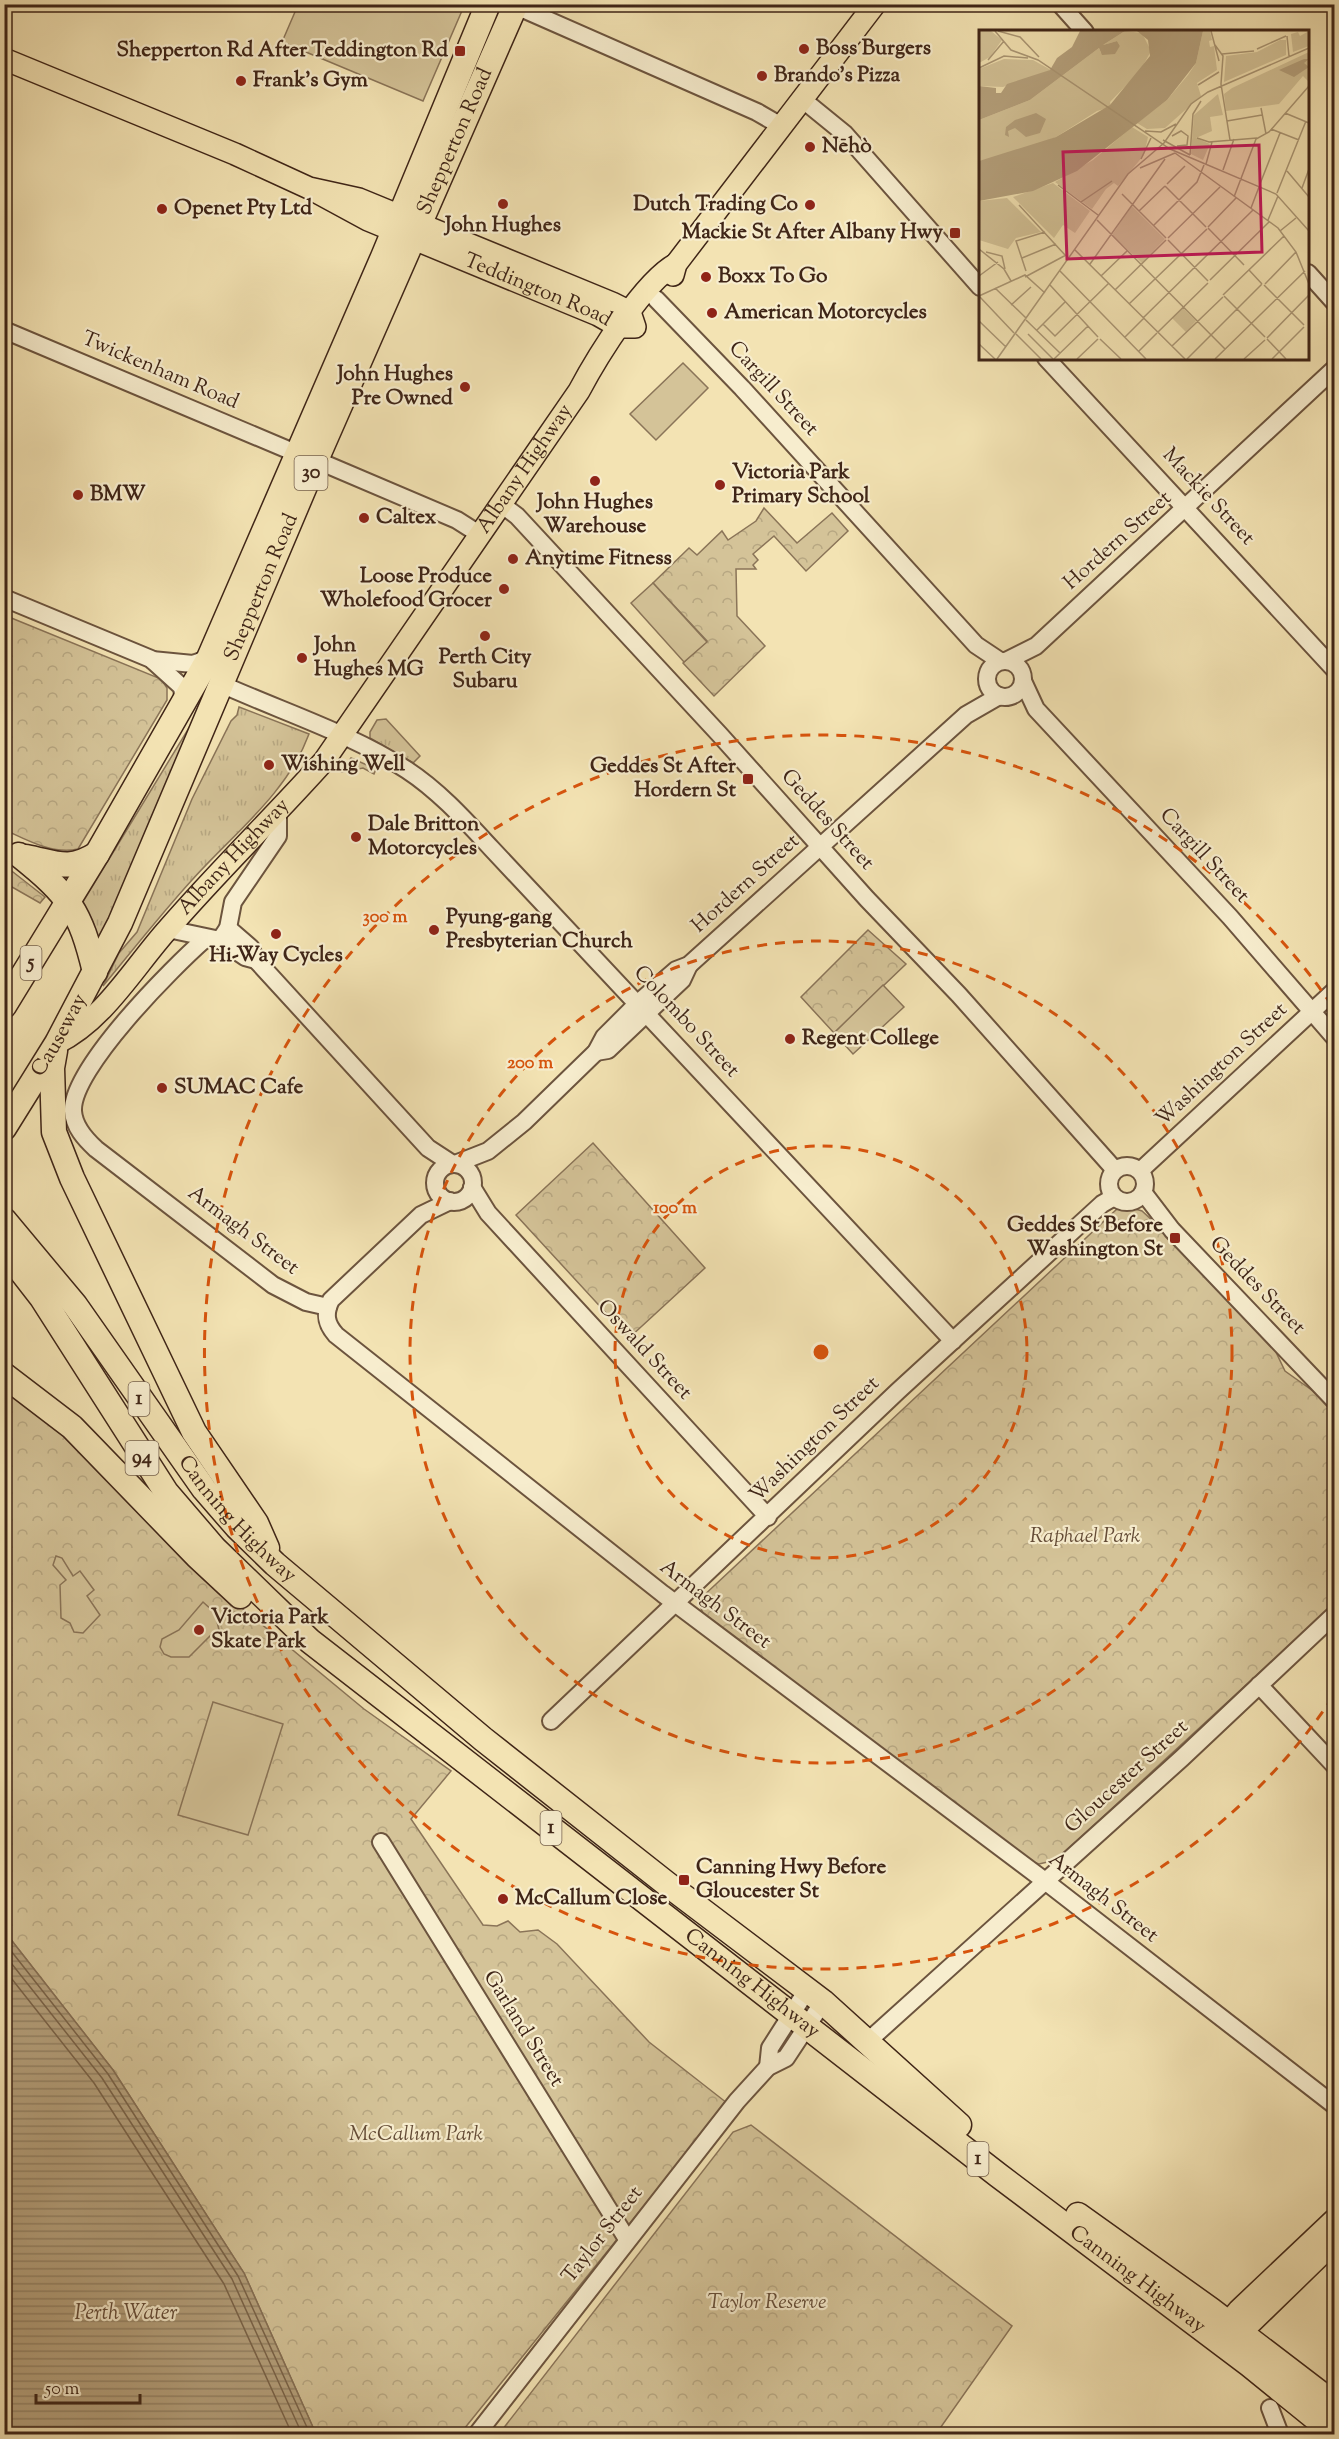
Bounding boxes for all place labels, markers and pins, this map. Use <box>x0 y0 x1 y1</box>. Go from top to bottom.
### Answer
place label: Boss Burgers <box>816 34 931 64</box>
place label: Shepperton Rd After Teddington Rd <box>117 36 448 66</box>
marker: Boss Burgers <box>797 42 811 56</box>
marker: Shepperton Rd After Teddington Rd <box>453 44 467 58</box>
place label: Brando's Pizza <box>774 61 901 91</box>
place label: Frank's Gym <box>253 66 369 96</box>
marker: Brando's Pizza <box>755 69 769 83</box>
marker: Frank's Gym <box>234 74 248 88</box>
place label: Nēhò <box>822 132 872 162</box>
marker: Nēhò <box>803 140 817 154</box>
place label: Dutch Trading Co <box>633 190 799 220</box>
place label: Openet Pty Ltd <box>174 194 312 224</box>
marker: John Hughes <box>496 197 510 211</box>
marker: Dutch Trading Co <box>803 198 817 212</box>
marker: Openet Pty Ltd <box>155 202 169 216</box>
place label: John Hughes <box>443 211 561 241</box>
place label: Mackie St After Albany Hwy <box>682 218 944 248</box>
marker: Mackie St After Albany Hwy <box>948 226 962 240</box>
place label: Boxx To Go <box>718 262 828 292</box>
marker: Boxx To Go <box>699 270 713 284</box>
place label: American Motorcycles <box>724 298 927 328</box>
marker: American Motorcycles <box>705 306 719 320</box>
place label: John Hughes Pre Owned <box>335 360 453 414</box>
marker: John Hughes Pre Owned <box>458 380 472 394</box>
place label: Victoria Park Primary School <box>732 458 870 512</box>
marker: John Hughes Warehouse <box>588 474 602 488</box>
marker: Victoria Park Primary School <box>713 478 727 492</box>
place label: BMW <box>90 480 146 510</box>
marker: BMW <box>71 488 85 502</box>
place label: John Hughes Warehouse <box>535 488 653 542</box>
place label: Caltex <box>376 503 437 533</box>
marker: Caltex <box>357 511 371 525</box>
place label: Anytime Fitness <box>525 544 672 574</box>
marker: Anytime Fitness <box>506 552 520 566</box>
place label: Loose Produce Wholefood Grocer <box>320 562 492 616</box>
marker: Loose Produce Wholefood Grocer <box>497 582 511 596</box>
marker: Perth City Subaru <box>478 629 492 643</box>
place label: John Hughes MG <box>312 631 424 685</box>
place label: Perth City Subaru <box>439 643 532 697</box>
marker: John Hughes MG <box>295 651 309 665</box>
place label: Wishing Well <box>281 750 405 780</box>
place label: Geddes St After Hordern St <box>590 752 737 806</box>
marker: Wishing Well <box>262 758 276 772</box>
marker: Geddes St After Hordern St <box>741 772 755 786</box>
place label: Dale Britton Motorcycles <box>368 810 480 864</box>
marker: Dale Britton Motorcycles <box>349 830 363 844</box>
place label: Pyung-gang Presbyterian Church <box>446 903 633 957</box>
marker: Pyung-gang Presbyterian Church <box>427 923 441 937</box>
marker: Hi-Way Cycles <box>269 927 283 941</box>
place label: Hi-Way Cycles <box>209 941 343 971</box>
place label: Regent College <box>802 1024 939 1054</box>
marker: Regent College <box>783 1032 797 1046</box>
place label: SUMAC Cafe <box>174 1073 304 1103</box>
marker: SUMAC Cafe <box>155 1081 169 1095</box>
place label: Geddes St Before Washington St <box>1007 1211 1164 1265</box>
marker: Geddes St Before Washington St <box>1168 1231 1182 1245</box>
centre of rings <box>811 1342 831 1362</box>
place label: Victoria Park Skate Park <box>211 1603 329 1657</box>
marker: Victoria Park Skate Park <box>192 1623 206 1637</box>
place label: Canning Hwy Before Gloucester St <box>696 1853 886 1907</box>
marker: Canning Hwy Before Gloucester St <box>677 1873 691 1887</box>
place label: McCallum Close <box>515 1884 668 1914</box>
marker: McCallum Close <box>496 1892 510 1906</box>

